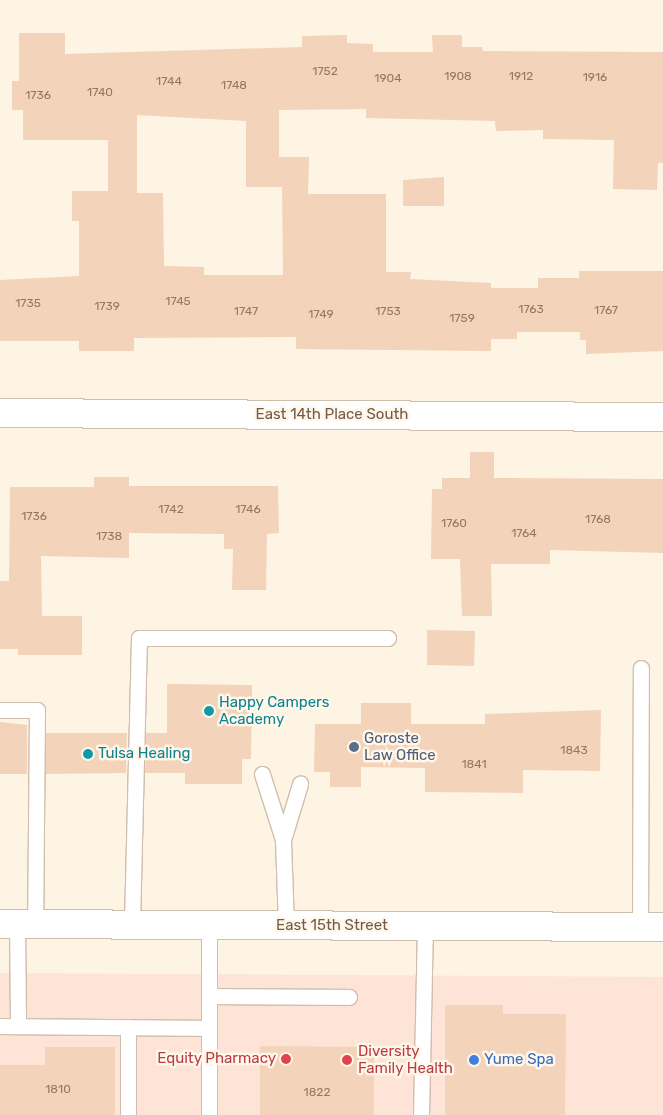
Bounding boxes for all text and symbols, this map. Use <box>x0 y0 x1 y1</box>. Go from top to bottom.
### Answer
house number: 1752 <box>312 65 338 79</box>
house number: 1908 <box>444 70 472 84</box>
house number: 1912 <box>509 70 533 84</box>
house number: 1916 <box>583 71 607 85</box>
house number: 1904 <box>374 72 402 86</box>
house number: 1744 <box>156 75 182 89</box>
house number: 1748 <box>221 79 247 93</box>
house number: 1740 <box>87 86 113 100</box>
house number: 1736 <box>25 89 51 103</box>
house number: 1745 <box>165 295 191 309</box>
house number: 1735 <box>15 297 41 311</box>
house number: 1739 <box>94 300 120 314</box>
house number: 1763 <box>518 303 544 317</box>
house number: 1767 <box>594 304 618 318</box>
house number: 1747 <box>234 305 258 319</box>
house number: 1753 <box>375 305 401 319</box>
house number: 1749 <box>308 308 334 322</box>
house number: 1759 <box>449 312 475 326</box>
street label: East 14th Place South <box>256 406 408 424</box>
house number: 1742 <box>158 503 184 517</box>
house number: 1746 <box>235 503 261 517</box>
house number: 1736 <box>21 510 47 524</box>
house number: 1768 <box>585 513 611 527</box>
house number: 1760 <box>441 517 467 531</box>
house number: 1764 <box>511 527 537 541</box>
house number: 1738 <box>96 530 122 544</box>
place label: Happy Campers Academy <box>219 693 330 728</box>
marker: Happy Campers Academy <box>203 705 215 717</box>
place label: Goroste Law Office <box>364 729 436 764</box>
marker: Goroste Law Office <box>348 741 360 753</box>
house number: 1843 <box>560 744 588 758</box>
place label: Tulsa Healing <box>98 745 190 763</box>
marker: Tulsa Healing <box>82 748 94 760</box>
house number: 1841 <box>461 758 487 772</box>
street label: East 15th Street <box>276 917 388 935</box>
place label: Diversity Family Health <box>358 1042 453 1077</box>
place label: Equity Pharmacy <box>157 1050 276 1068</box>
place label: Yume Spa <box>484 1051 554 1069</box>
marker: Equity Pharmacy <box>280 1053 292 1065</box>
marker: Diversity Family Health <box>340 1053 354 1067</box>
marker: Yume Spa <box>468 1054 480 1066</box>
house number: 1810 <box>45 1083 71 1097</box>
house number: 1822 <box>304 1086 330 1100</box>

